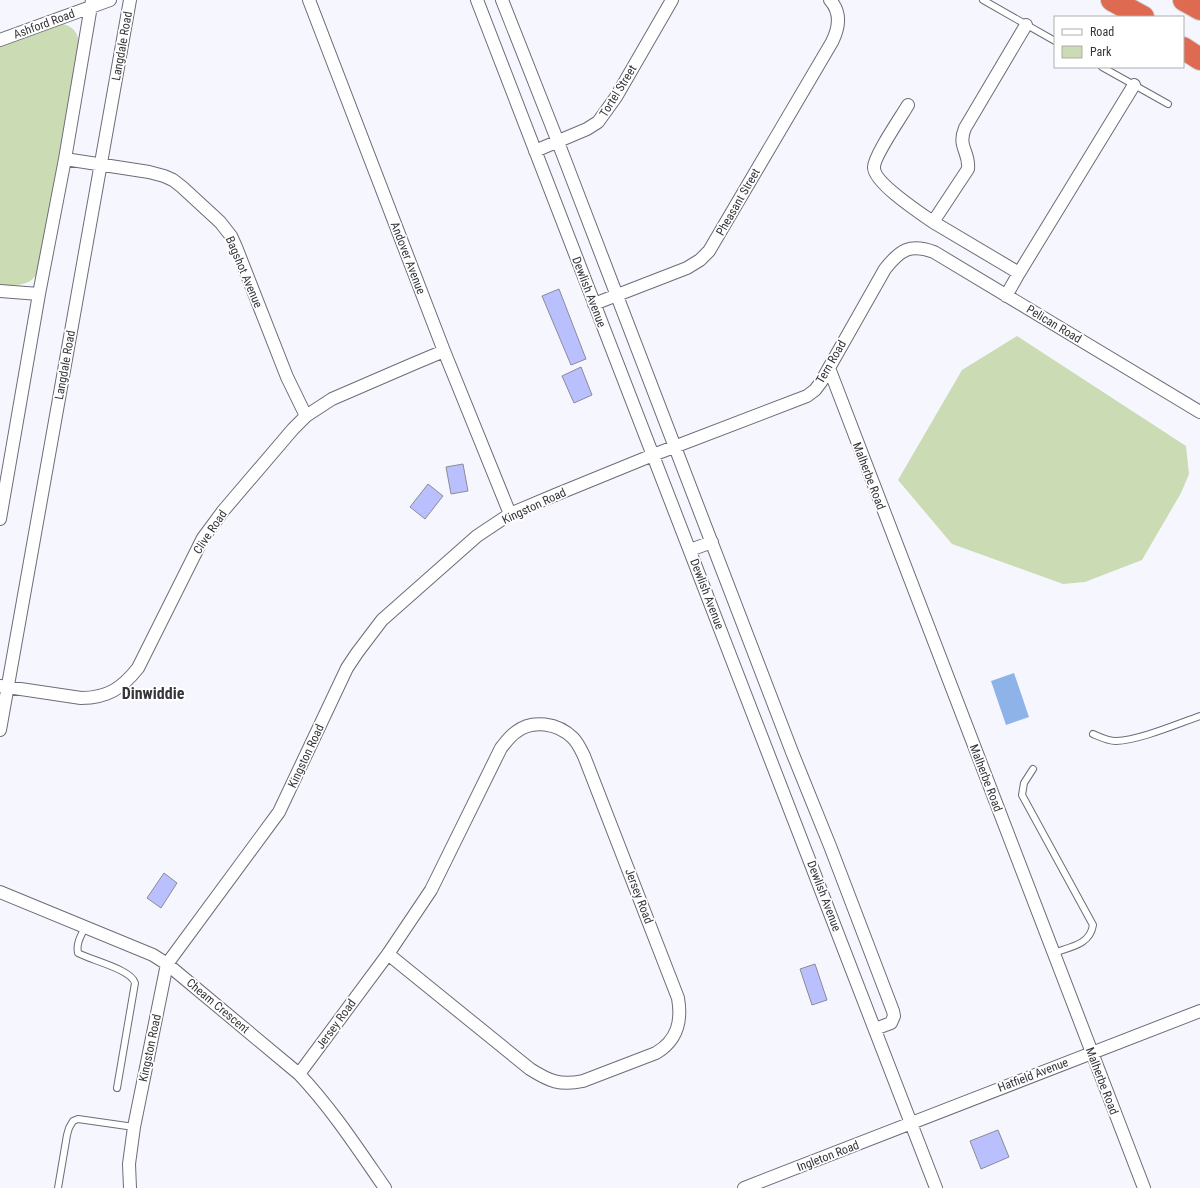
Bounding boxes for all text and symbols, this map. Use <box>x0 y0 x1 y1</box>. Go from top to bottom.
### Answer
street label: Ashford Road <box>11 6 77 42</box>
street label: Langdale Road <box>109 10 135 82</box>
legend <box>1054 16 1184 68</box>
text: Road <box>1090 25 1114 39</box>
text: Park <box>1090 45 1112 59</box>
street label: Tortel Street <box>597 62 640 119</box>
street label: Pheasant Street <box>713 166 763 238</box>
street label: Andover Avenue <box>388 220 428 296</box>
street label: Bagshot Avenue <box>223 234 266 310</box>
street label: Dewlish Avenue <box>569 255 609 330</box>
street label: Pelican Road <box>1024 302 1084 346</box>
street label: Langdale Road <box>52 329 78 401</box>
street label: Tern Road <box>813 338 849 386</box>
street label: Malherbe Road <box>850 440 888 512</box>
street label: Kingston Road <box>500 485 568 527</box>
street label: Clive Road <box>190 507 230 557</box>
street label: Dewlish Avenue <box>687 557 727 632</box>
district label: Dinwiddie <box>122 684 185 703</box>
street label: Kingston Road <box>285 722 327 790</box>
street label: Malherbe Road <box>967 742 1005 814</box>
street label: Dewlish Avenue <box>804 859 844 934</box>
street label: Jersey Road <box>622 866 656 926</box>
street label: Cheam Crescent <box>184 976 253 1037</box>
street label: Jersey Road <box>313 996 359 1052</box>
street label: Kingston Road <box>136 1013 164 1083</box>
street label: Malherbe Road <box>1083 1045 1121 1117</box>
street label: Hatfield Avenue <box>996 1055 1071 1095</box>
street label: Ingleton Road <box>795 1138 861 1174</box>

